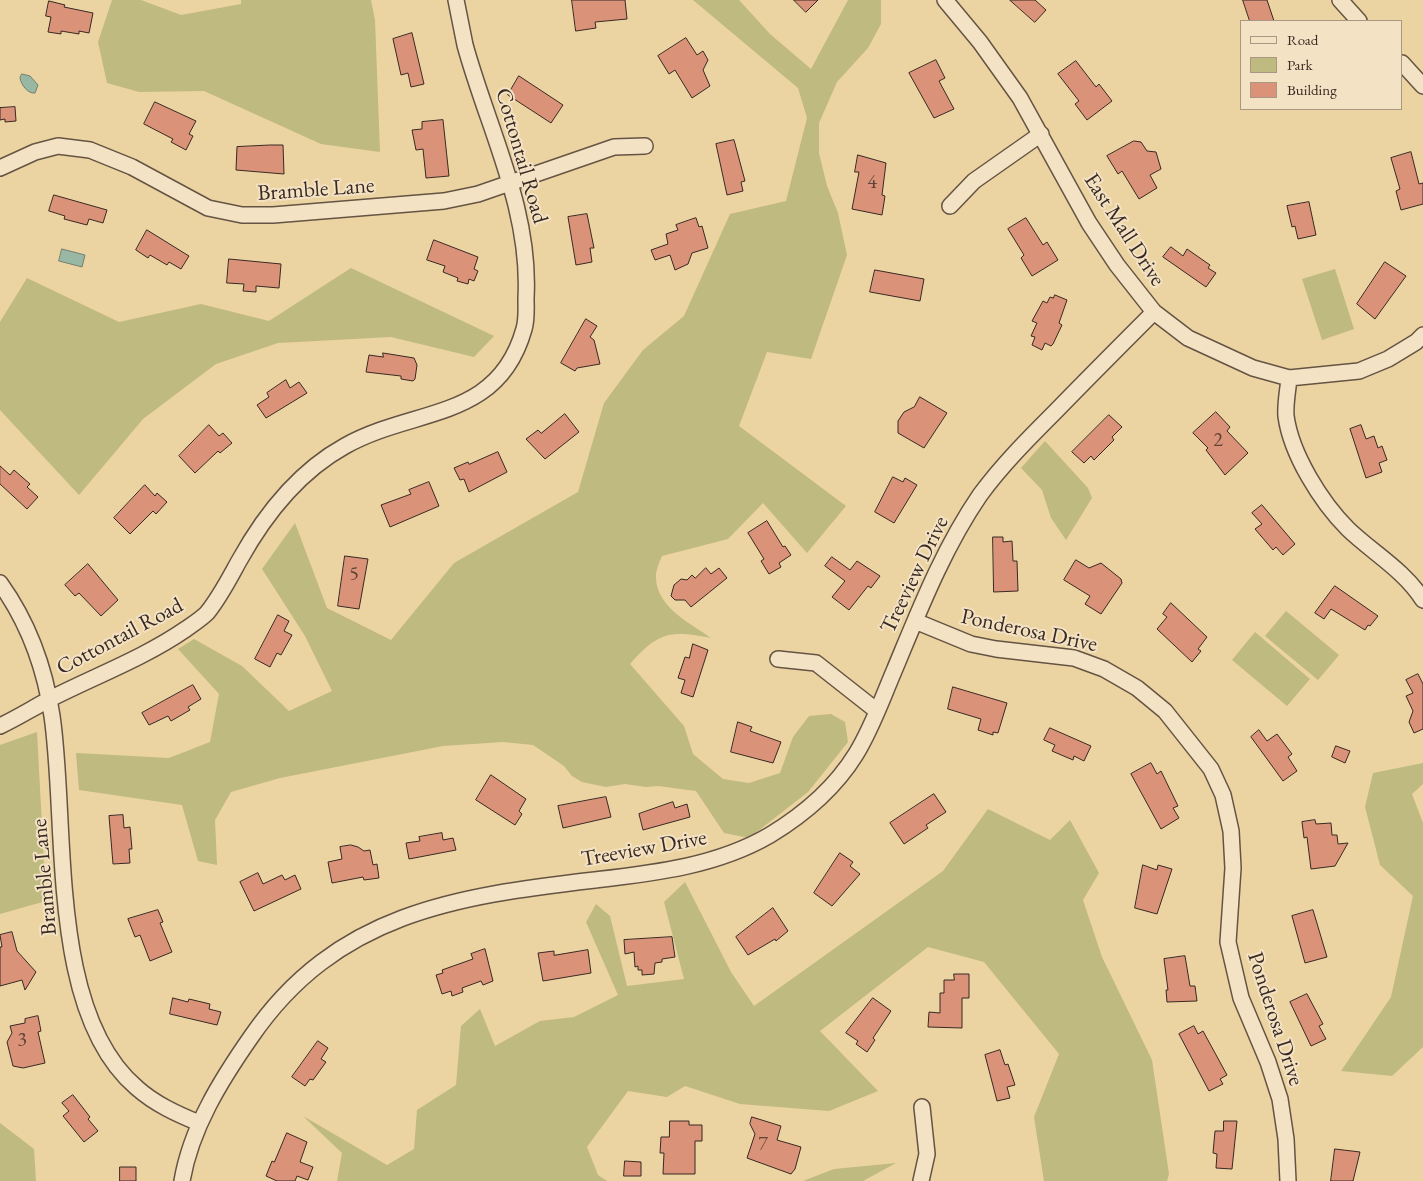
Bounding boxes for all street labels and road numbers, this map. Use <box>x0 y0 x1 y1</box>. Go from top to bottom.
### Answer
street label: Cottontail Road <box>489 85 553 227</box>
street label: East Mall Drive <box>1078 169 1170 291</box>
street label: Bramble Lane <box>257 173 375 207</box>
street label: Treeview Drive <box>875 512 955 638</box>
street label: Cottontail Road <box>52 593 188 681</box>
street label: Ponderosa Drive <box>958 604 1100 658</box>
street label: Bramble Lane <box>27 817 63 937</box>
street label: Treeview Drive <box>579 825 709 873</box>
street label: Ponderosa Drive <box>1241 949 1309 1089</box>

